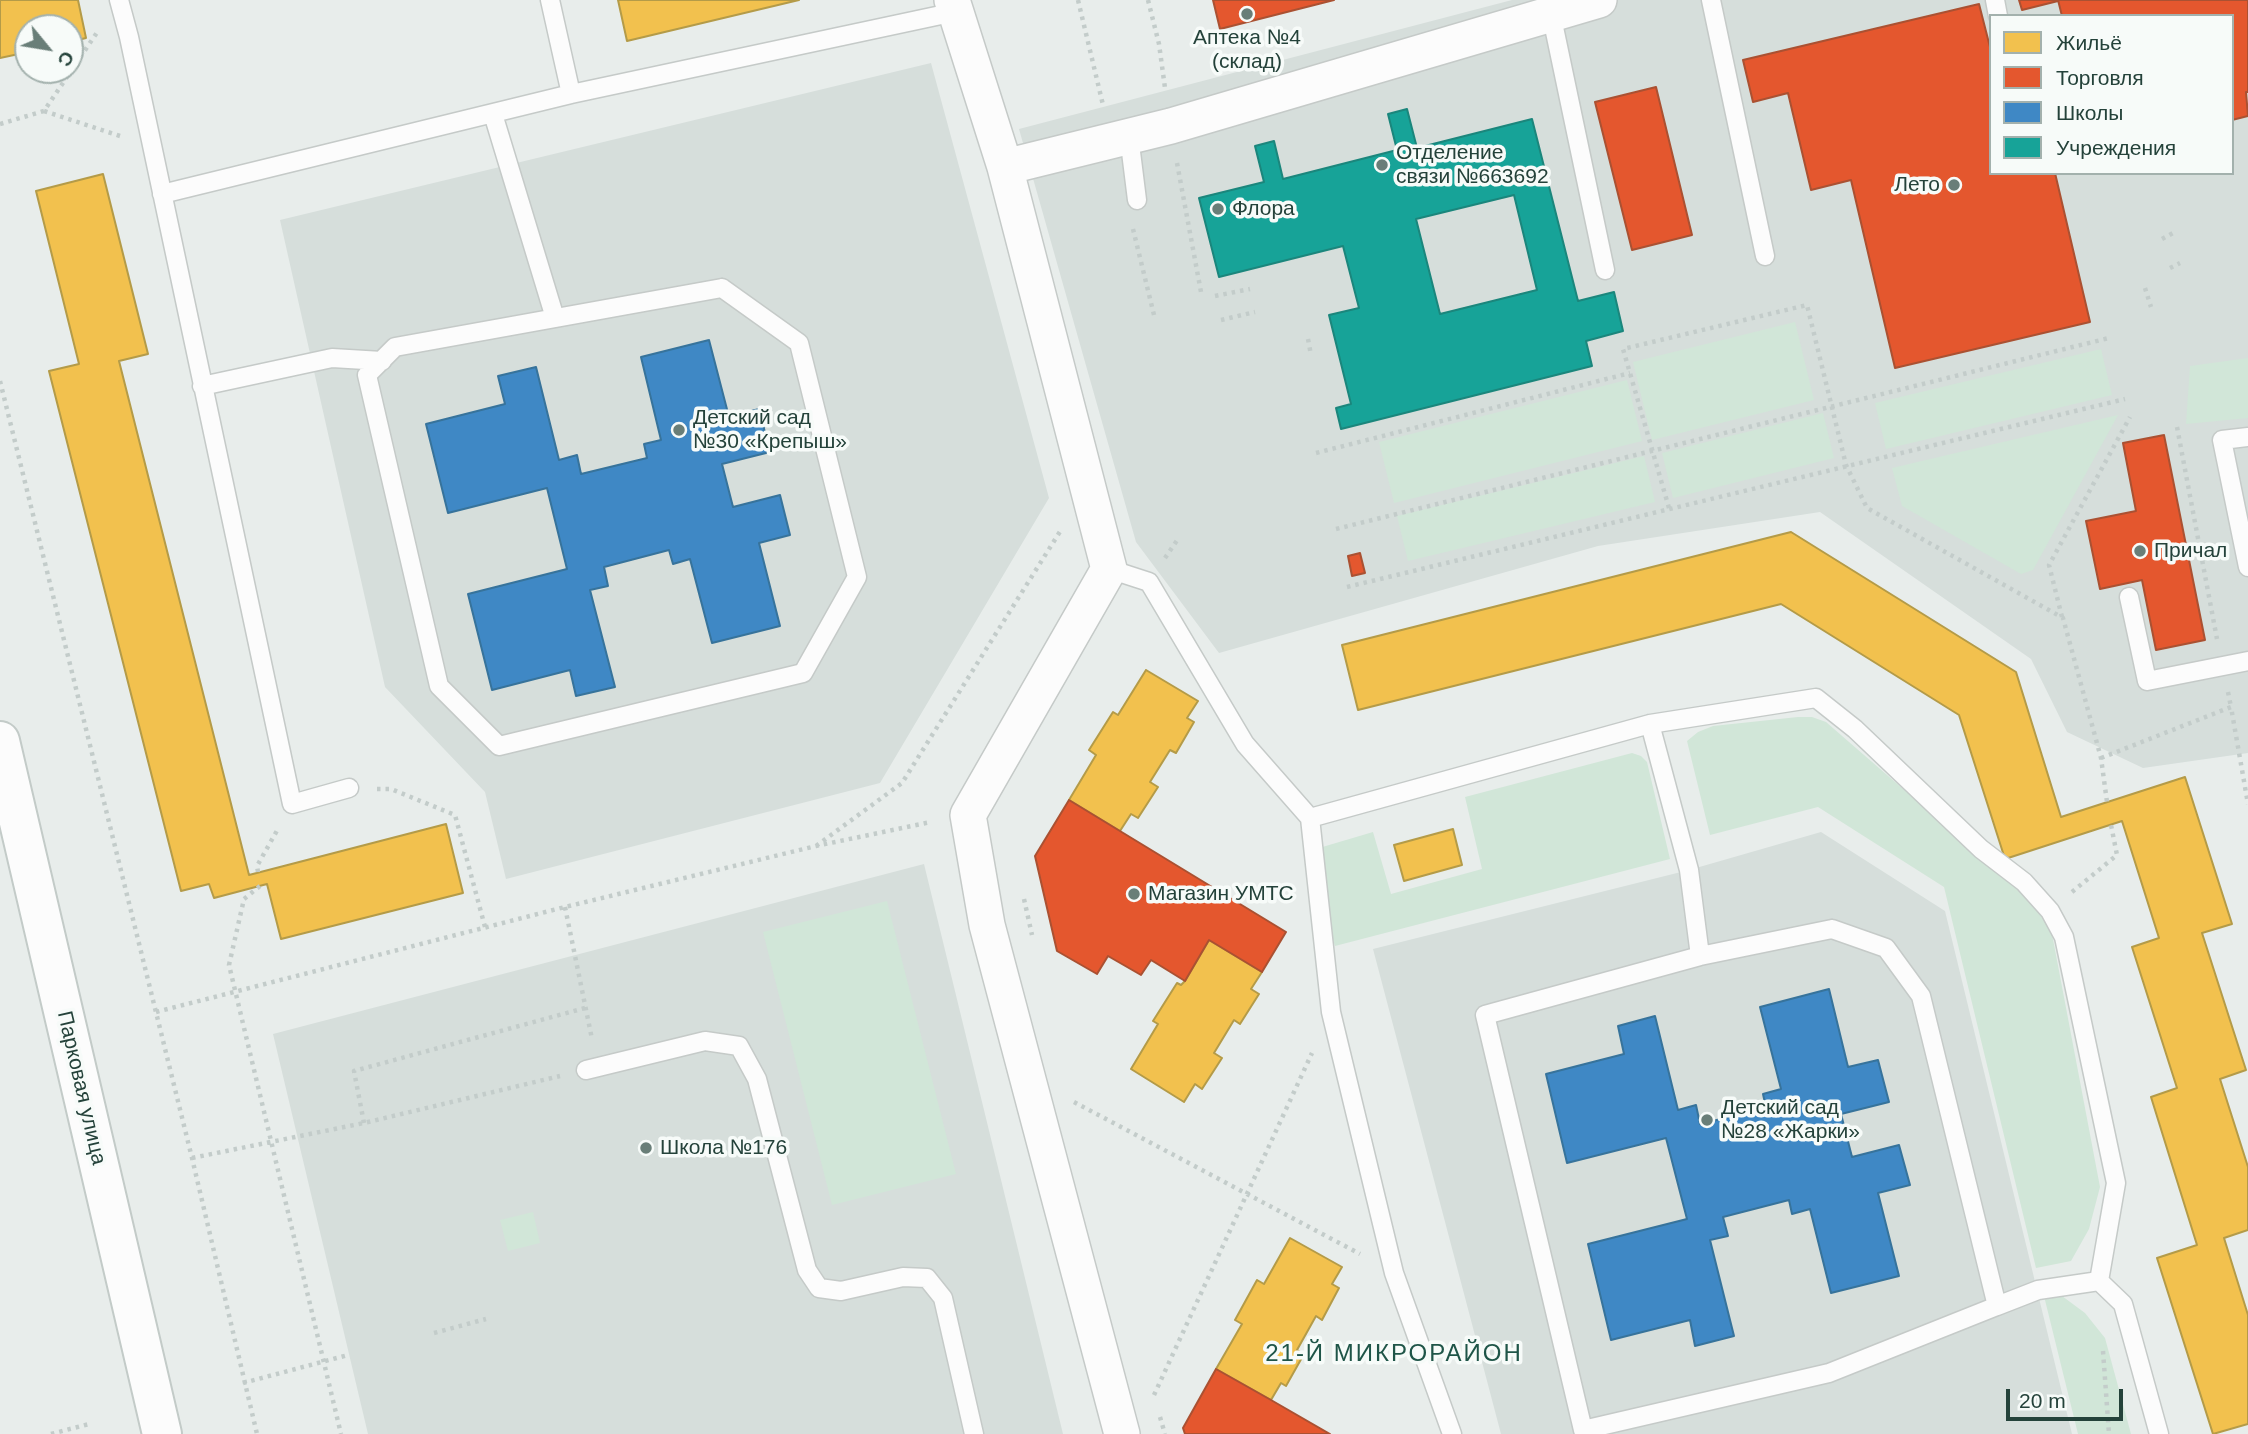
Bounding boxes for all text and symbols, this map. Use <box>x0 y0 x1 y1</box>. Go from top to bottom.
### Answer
marker: Аптека №4 (склад) <box>1239 6 1255 22</box>
north arrow <box>14 14 84 84</box>
legend <box>1989 14 2234 175</box>
place label: Аптека №4 (склад) <box>1193 25 1301 75</box>
text: Жильё <box>2056 31 2122 54</box>
text: С <box>53 48 78 70</box>
text: Торговля <box>2056 66 2144 89</box>
text: Школы <box>2056 101 2123 124</box>
text: Учреждения <box>2056 136 2176 159</box>
place label: Отделение связи №663692 <box>1396 140 1549 190</box>
marker: Отделение связи №663692 <box>1374 157 1390 173</box>
place label: Лето <box>1894 172 1940 198</box>
marker: Лето <box>1946 177 1962 193</box>
place label: Флора <box>1232 196 1295 222</box>
marker: Флора <box>1210 201 1226 217</box>
place label: Детский сад №30 «Крепыш» <box>693 405 847 455</box>
marker: Детский сад №30 «Крепыш» <box>671 422 687 438</box>
place label: Причал <box>2154 538 2227 564</box>
marker: Причал <box>2132 543 2148 559</box>
place label: Магазин УМТС <box>1148 881 1294 907</box>
marker: Магазин УМТС <box>1126 886 1142 902</box>
street label: Парковая улица <box>51 1009 111 1167</box>
place label: Детский сад №28 «Жарки» <box>1721 1095 1860 1145</box>
marker: Детский сад №28 «Жарки» <box>1699 1112 1715 1128</box>
place label: Школа №176 <box>660 1135 787 1161</box>
marker: Школа №176 <box>638 1140 654 1156</box>
district label: 21-Й МИКРОРАЙОН <box>1267 1340 1521 1368</box>
scale bar <box>2010 1374 2127 1418</box>
text: 20 m <box>2019 1389 2066 1412</box>

